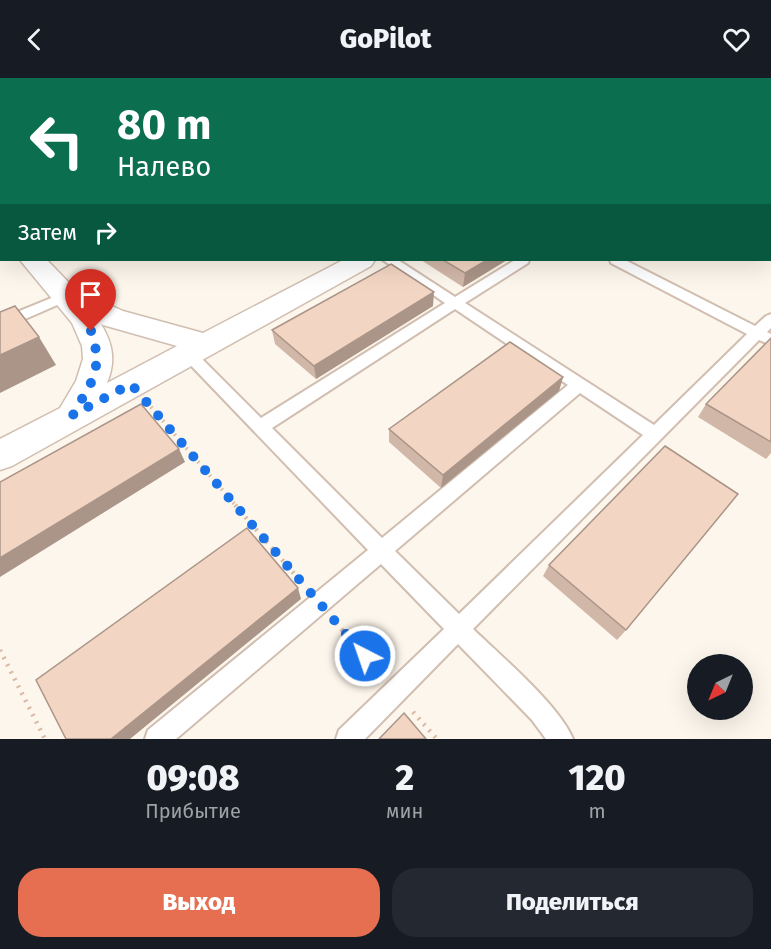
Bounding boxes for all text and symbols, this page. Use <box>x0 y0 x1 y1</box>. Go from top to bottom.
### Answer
icon: back <box>18 23 51 56</box>
text: GoPilot <box>340 23 431 55</box>
icon: heart <box>720 23 753 56</box>
text: 80 m <box>117 100 211 150</box>
icon: left <box>18 102 96 180</box>
text: Налево <box>117 151 211 183</box>
icon: right <box>89 216 122 249</box>
text: Затем <box>18 219 77 246</box>
pin <box>65 269 116 331</box>
icon: arrive <box>74 278 107 311</box>
position arrow <box>333 624 397 688</box>
north arrow <box>687 654 753 720</box>
map controls <box>687 654 753 720</box>
text: 09:08 <box>147 756 239 800</box>
text: 2 <box>395 756 414 800</box>
text: 120 <box>569 756 626 800</box>
text: Прибытие <box>145 799 241 823</box>
text: мин <box>386 799 423 823</box>
text: m <box>589 799 606 823</box>
button: Выход <box>18 868 380 937</box>
button: Поделиться <box>392 868 753 937</box>

